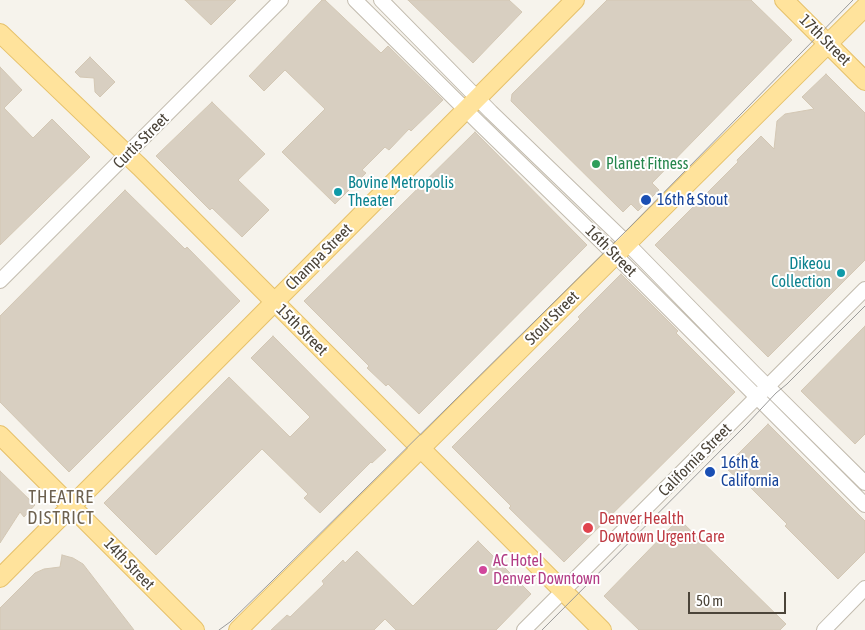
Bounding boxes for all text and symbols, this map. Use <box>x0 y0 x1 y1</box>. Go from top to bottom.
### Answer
street label: 17th Street <box>795 10 855 70</box>
street label: Curtis Street <box>109 109 173 173</box>
place label: Planet Fitness <box>606 154 688 174</box>
marker: Planet Fitness <box>590 158 602 170</box>
place label: Bovine Metropolis Theater <box>348 173 454 211</box>
marker: Bovine Metropolis Theater <box>332 186 344 198</box>
place label: 16th & Stout <box>657 190 728 210</box>
marker: 16th & Stout <box>639 193 653 207</box>
street label: Champa Street <box>282 220 356 294</box>
street label: 16th Street <box>581 221 641 281</box>
place label: Dikeou Collection <box>771 254 831 292</box>
marker: Dikeou Collection <box>835 267 847 279</box>
street label: Stout Street <box>521 287 583 349</box>
street label: 15th Street <box>272 300 332 360</box>
street label: California Street <box>654 419 736 501</box>
place label: 16th & California <box>721 453 779 491</box>
marker: 16th & California <box>703 465 717 479</box>
district label: THEATRE DISTRICT <box>26 486 96 528</box>
place label: Denver Health Dowtown Urgent Care <box>599 509 725 547</box>
marker: Denver Health Dowtown Urgent Care <box>581 521 595 535</box>
street label: 14th Street <box>100 534 158 594</box>
place label: AC Hotel Denver Downtown <box>493 551 600 589</box>
marker: AC Hotel Denver Downtown <box>477 564 489 576</box>
scale bar <box>690 582 788 614</box>
text: 50 m <box>696 592 723 609</box>

